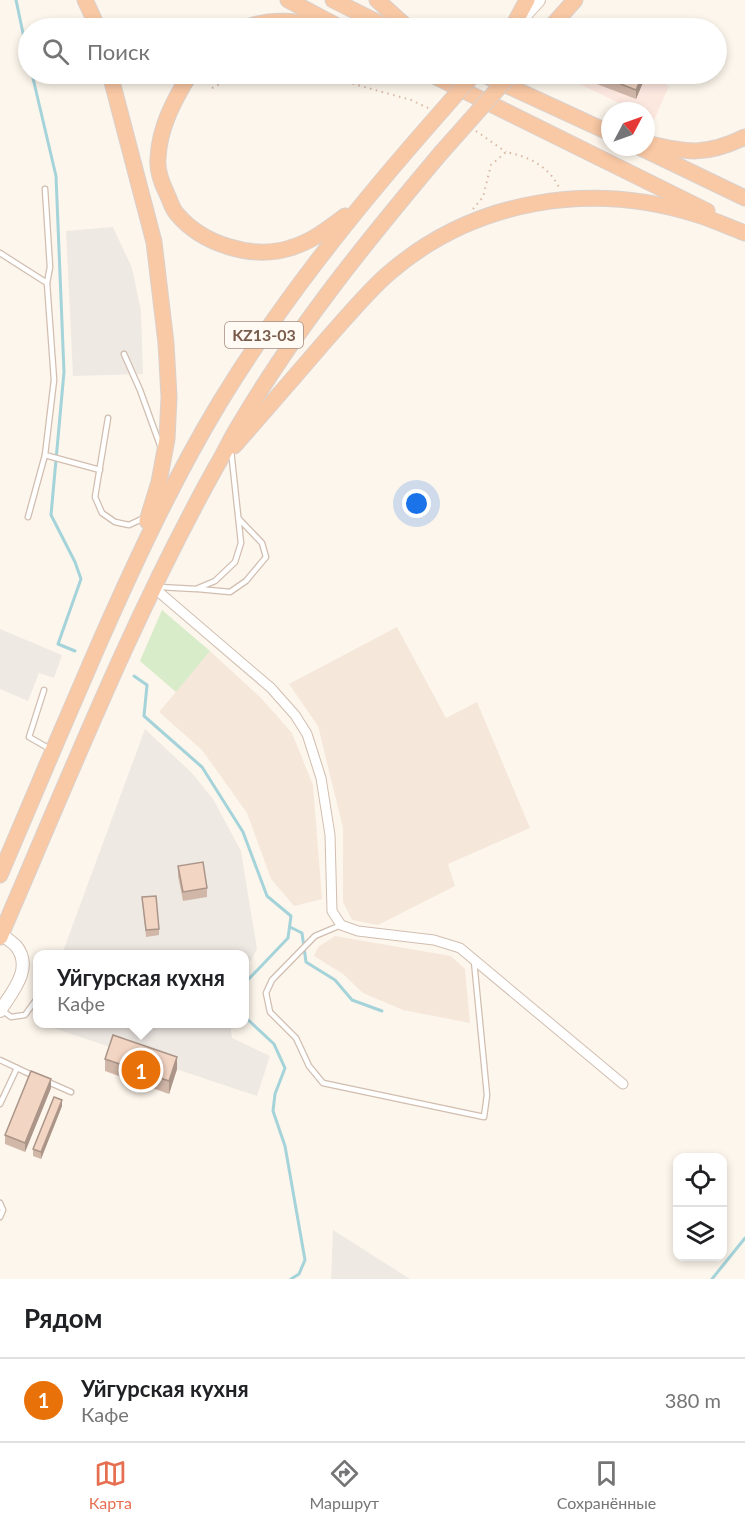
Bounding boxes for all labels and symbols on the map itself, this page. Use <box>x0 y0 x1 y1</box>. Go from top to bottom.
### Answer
north arrow <box>601 102 655 156</box>
road number: KZ13-03 <box>225 322 303 348</box>
your location <box>402 489 431 518</box>
pin: 1 <box>122 1048 160 1092</box>

